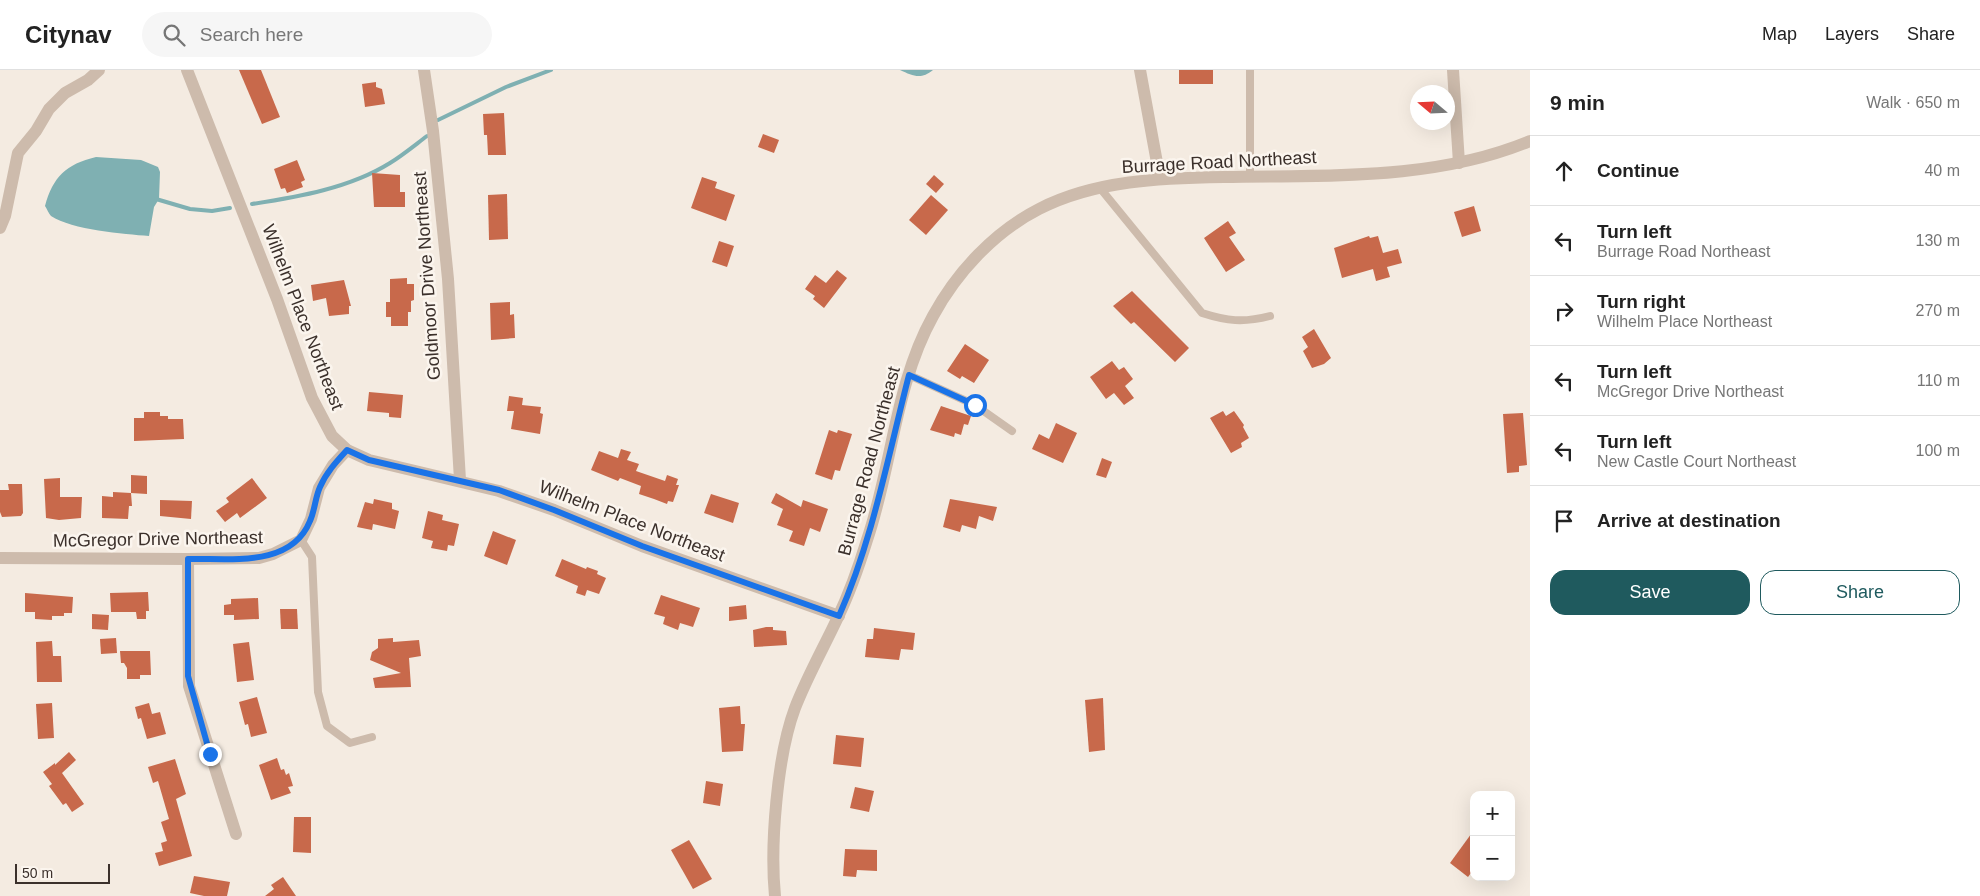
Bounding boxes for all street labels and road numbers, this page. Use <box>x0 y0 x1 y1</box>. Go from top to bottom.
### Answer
street label: Burrage Road Northeast <box>1121 147 1317 177</box>
street label: Goldmoor Drive Northeast <box>410 171 444 381</box>
street label: Wilhelm Place Northeast <box>258 221 348 413</box>
street label: Burrage Road Northeast <box>834 364 904 558</box>
street label: Wilhelm Place Northeast <box>536 476 728 566</box>
street label: McGregor Drive Northeast <box>53 527 263 551</box>

